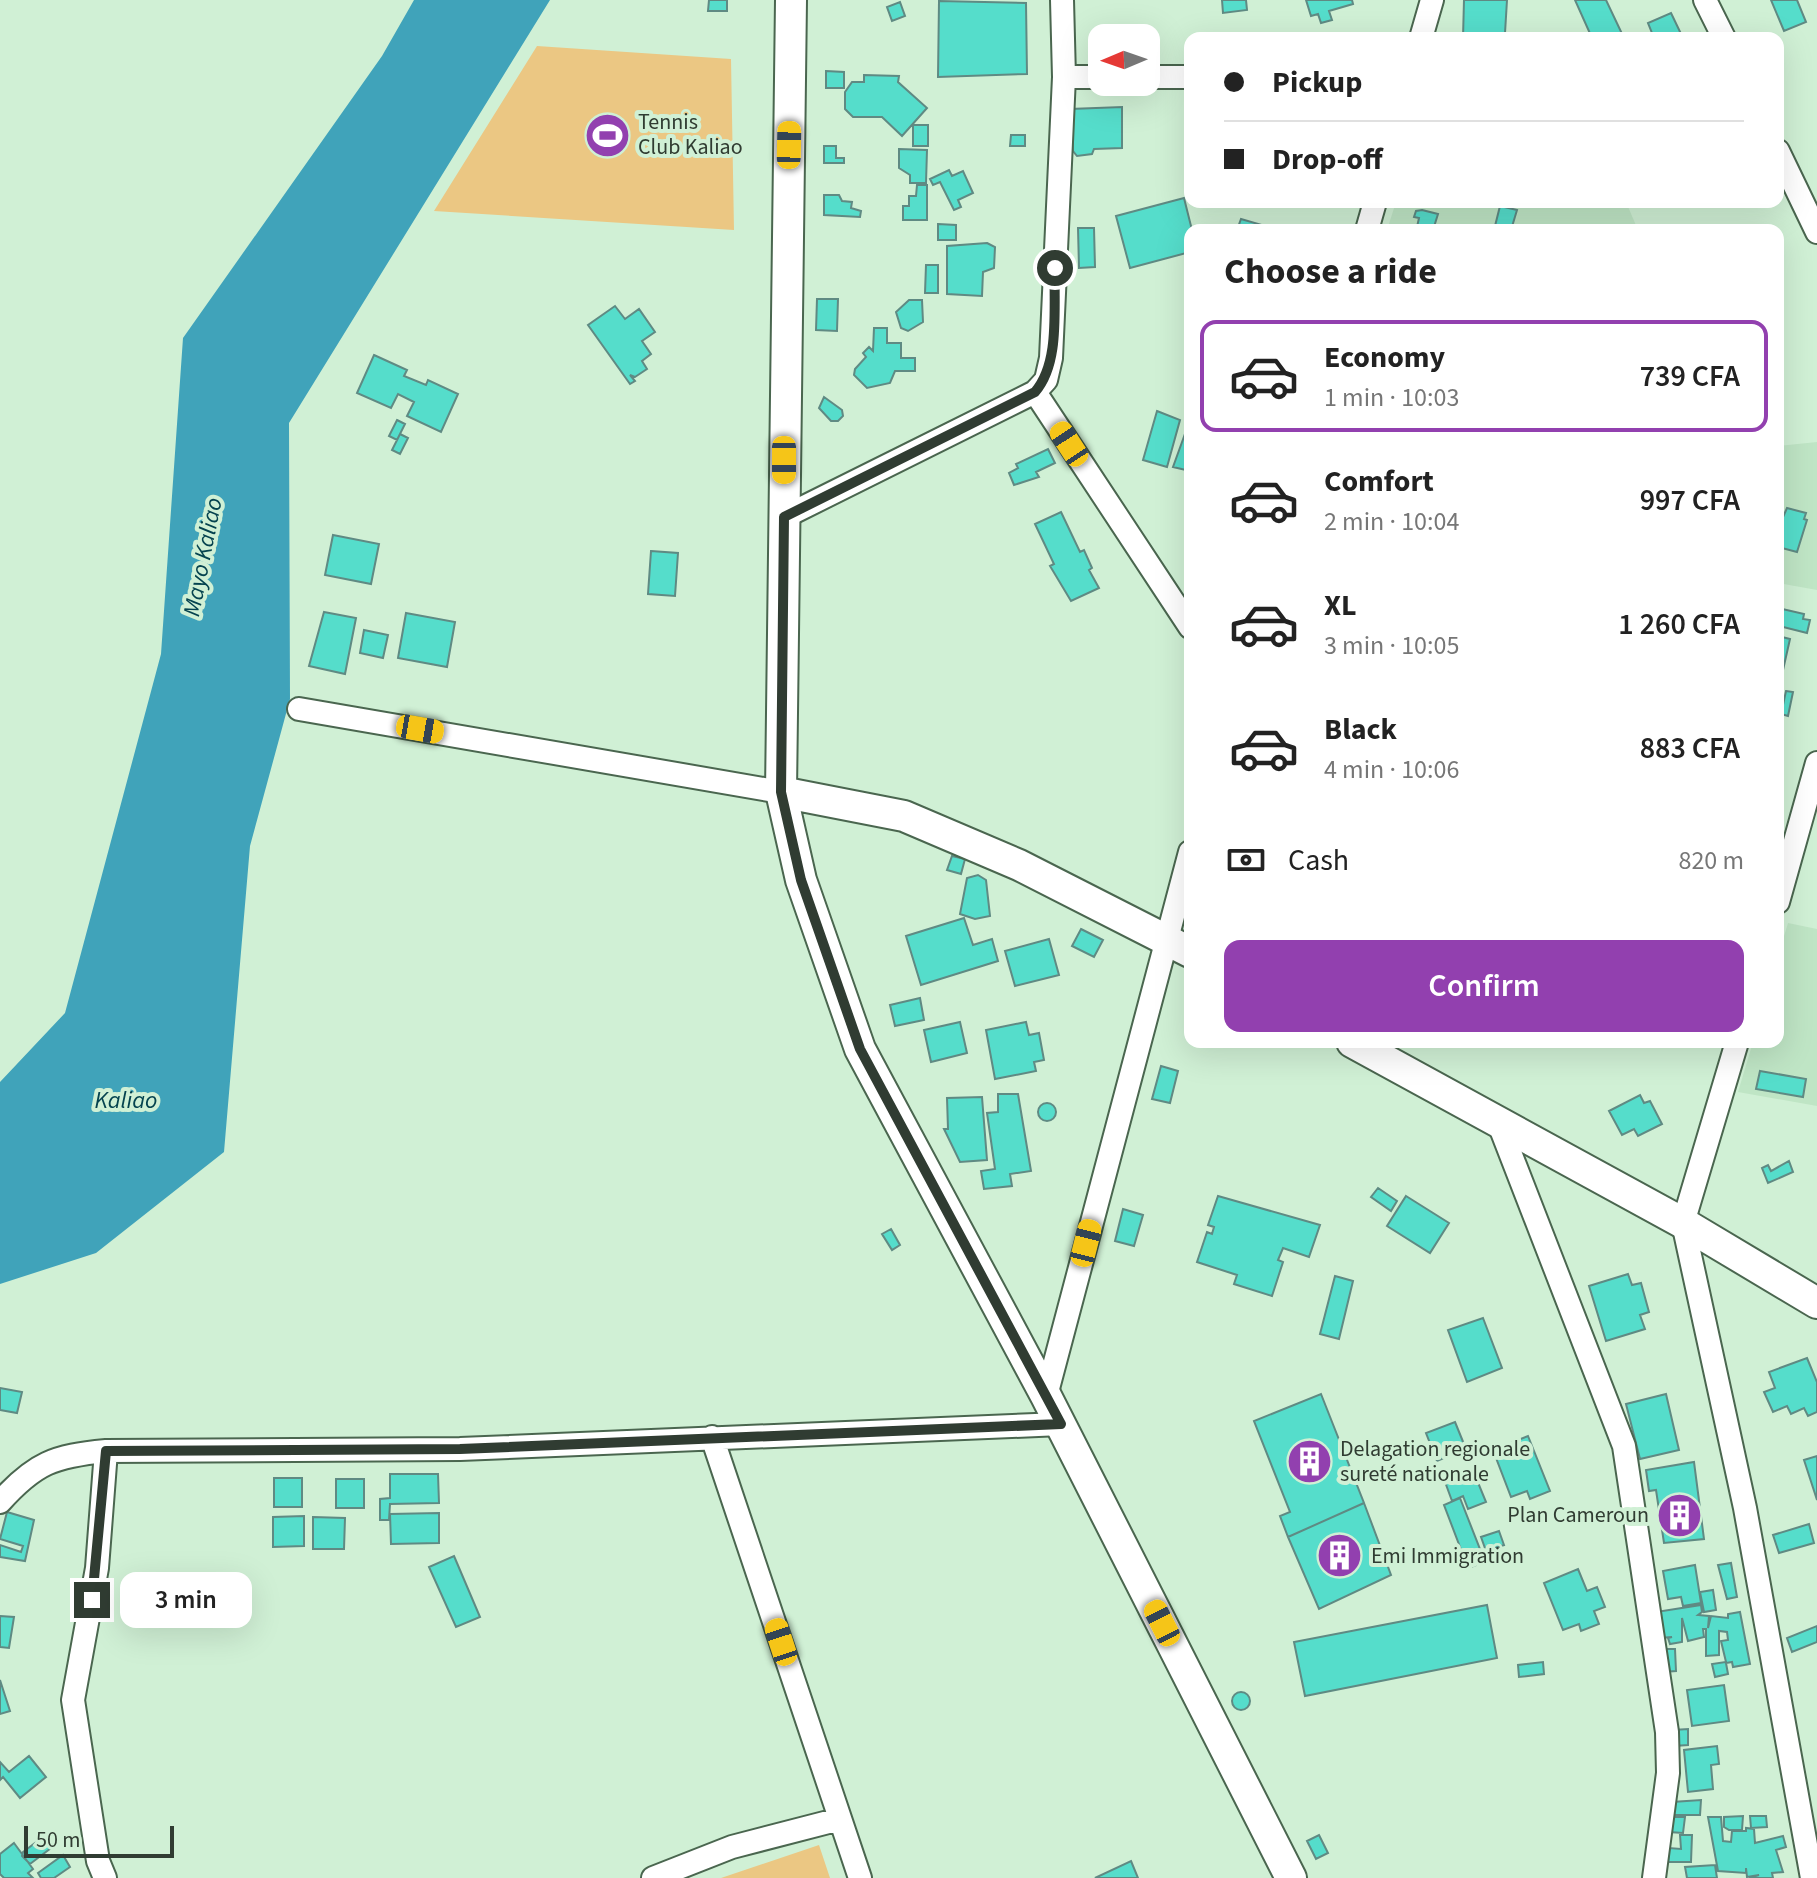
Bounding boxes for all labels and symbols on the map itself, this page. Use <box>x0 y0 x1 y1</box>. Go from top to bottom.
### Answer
north arrow <box>1088 24 1160 96</box>
place label: Tennis Club Kaliao <box>638 106 743 163</box>
sports icon: Tennis Club Kaliao <box>583 111 631 159</box>
car <box>777 121 801 169</box>
route start <box>1037 250 1073 286</box>
car <box>1046 417 1092 471</box>
car <box>772 436 796 484</box>
water label: Mayo Kaliao <box>174 495 232 619</box>
car <box>394 713 446 745</box>
water label: Kaliao <box>95 1083 157 1118</box>
car <box>1069 1217 1103 1269</box>
place label: Delagation regionale sureté nationale <box>1340 1433 1530 1490</box>
building icon: Delagation regionale sureté nationale <box>1285 1438 1333 1486</box>
building icon: Plan Cameroun <box>1656 1491 1704 1539</box>
place label: Plan Cameroun <box>1507 1499 1649 1531</box>
building icon: Emi Immigration <box>1316 1532 1364 1580</box>
place label: Emi Immigration <box>1371 1540 1524 1572</box>
callout: 3 min <box>120 1572 252 1628</box>
route end <box>74 1582 110 1618</box>
car <box>1140 1596 1184 1650</box>
car <box>762 1615 800 1669</box>
scale bar <box>24 1822 174 1858</box>

